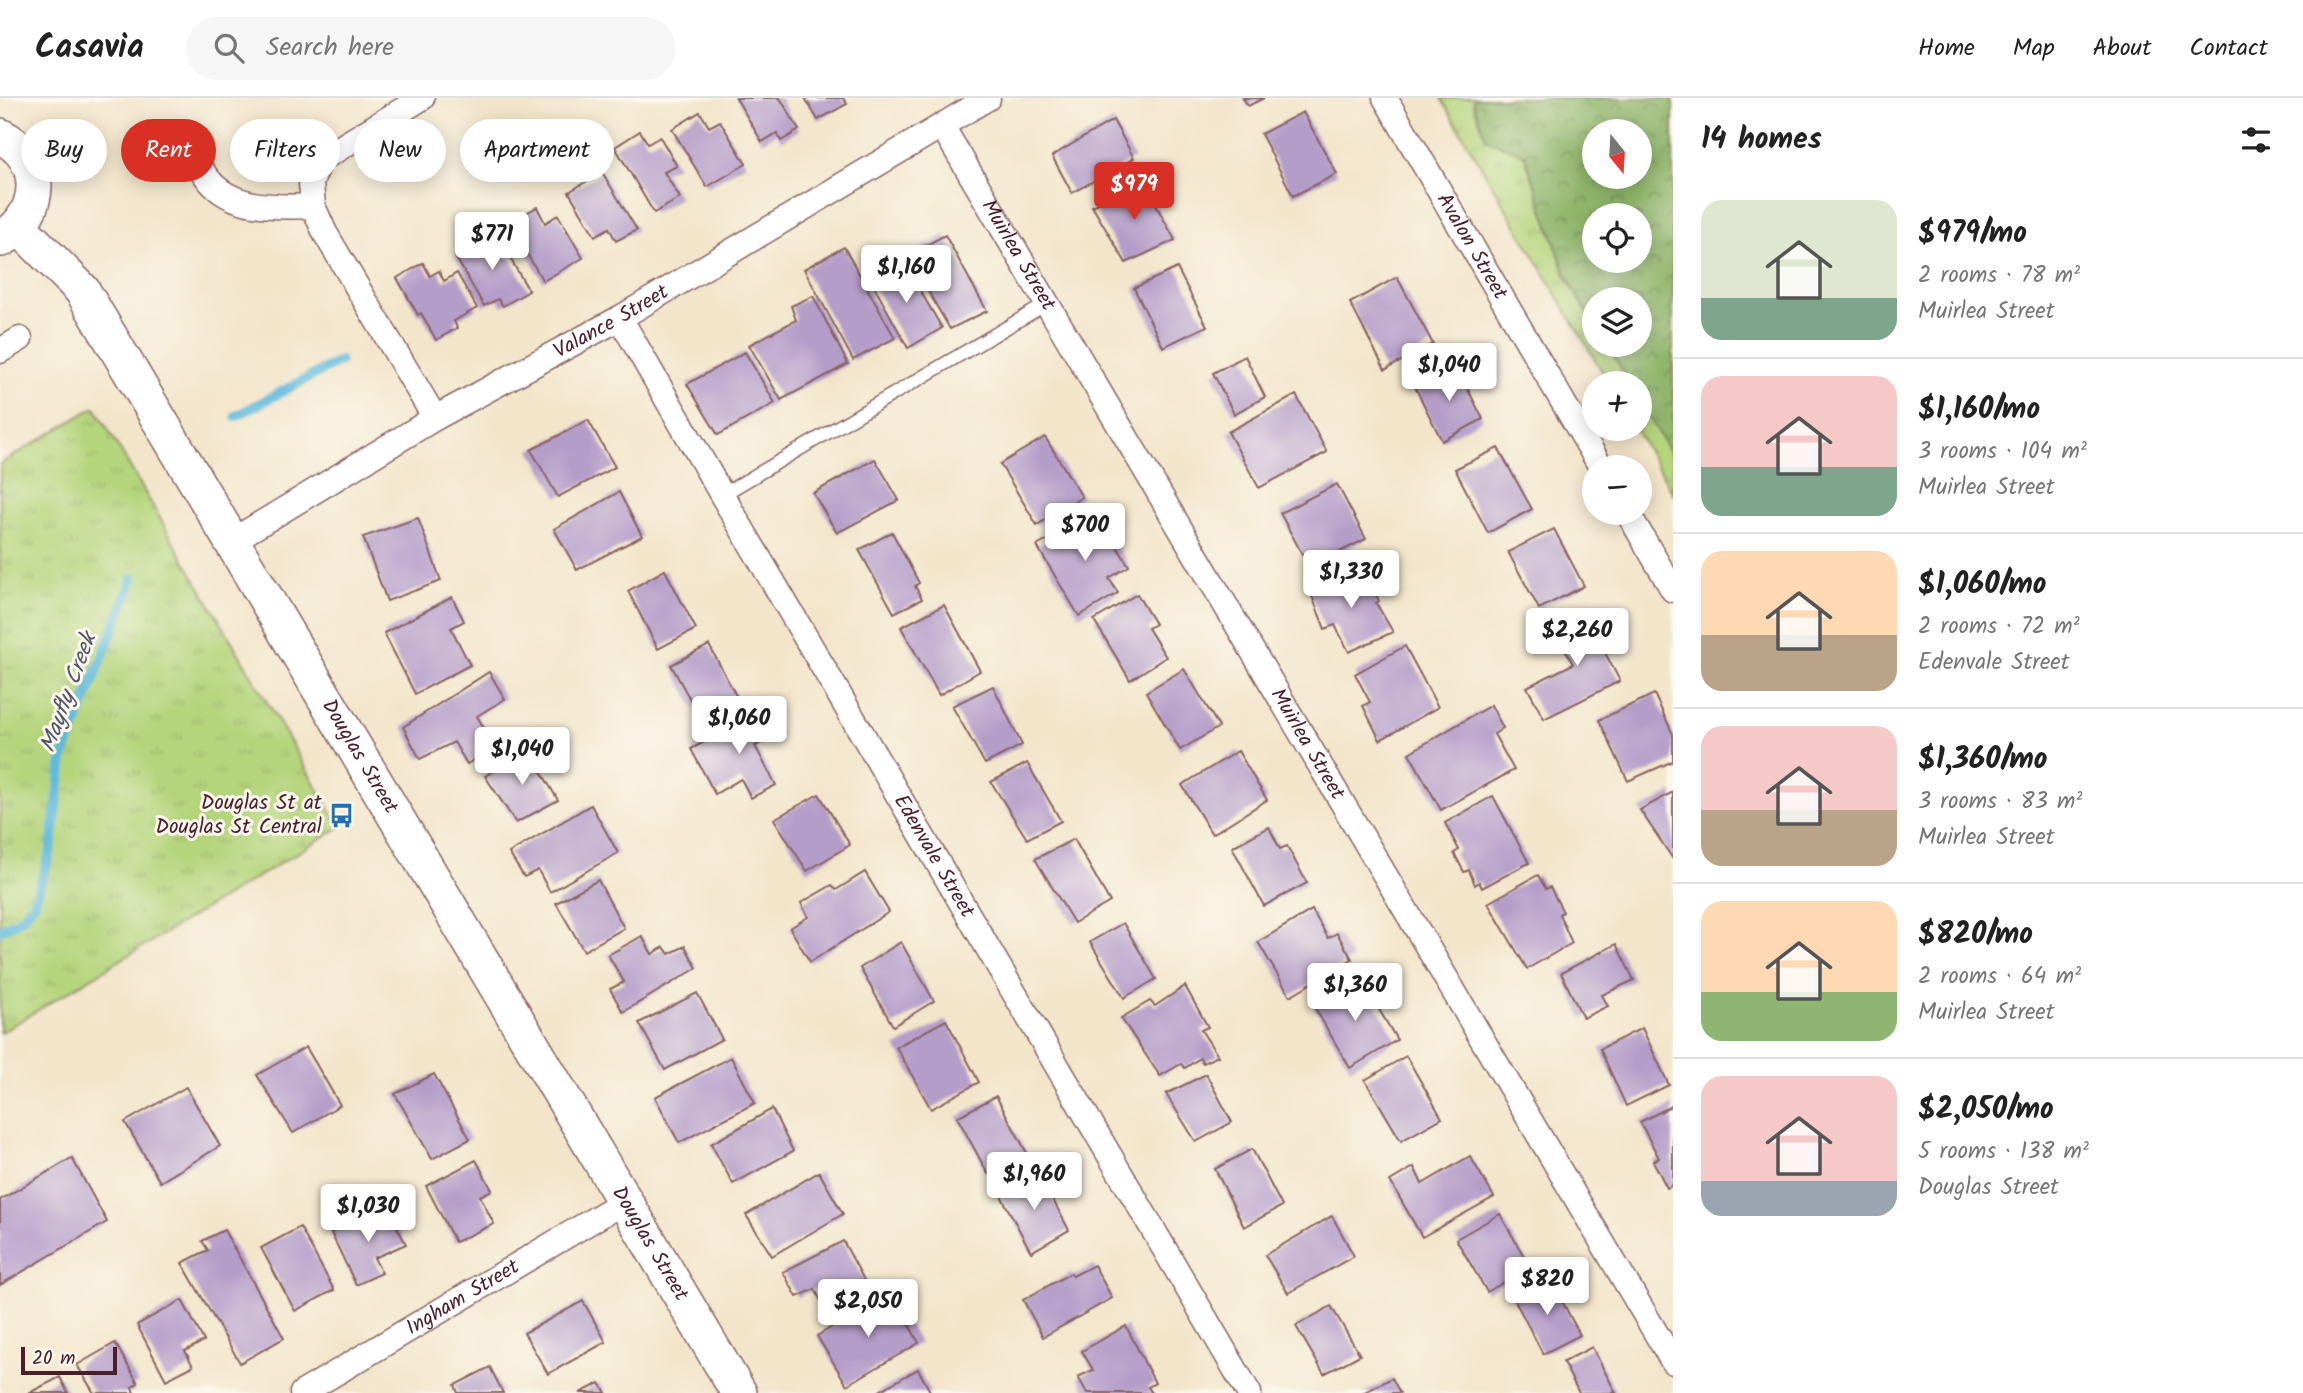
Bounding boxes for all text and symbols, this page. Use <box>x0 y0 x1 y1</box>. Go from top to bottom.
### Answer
search box <box>186 17 676 80</box>
text: Casavia <box>35 22 144 75</box>
text: Search here <box>266 27 394 69</box>
icon: search <box>210 29 248 67</box>
text: Home <box>1918 29 1975 68</box>
text: Map <box>2013 29 2055 68</box>
text: About <box>2093 29 2151 68</box>
text: Contact <box>2189 29 2268 68</box>
text: 14 homes <box>1701 116 1822 164</box>
chip: Buy <box>21 119 107 182</box>
chip: Rent <box>121 119 216 182</box>
chip: Filters <box>230 119 340 182</box>
chip: New <box>354 119 446 182</box>
chip: Apartment <box>460 119 614 182</box>
north arrow <box>1582 119 1652 189</box>
map controls <box>1582 119 1652 525</box>
icon: filters <box>2237 121 2275 159</box>
pin: $979 <box>1093 162 1175 222</box>
text: $979 <box>1110 167 1158 203</box>
street label: Avalon Street <box>1428 187 1517 307</box>
street label: Muirlea Street <box>972 193 1065 318</box>
button: locate <box>1582 203 1652 273</box>
text: $979/mo <box>1918 210 2027 258</box>
pin: $771 <box>451 212 533 272</box>
text: $771 <box>471 217 513 253</box>
icon: home <box>1757 228 1841 312</box>
pin: $1,160 <box>849 246 963 305</box>
text: $1,160 <box>877 250 935 286</box>
text: 2 rooms · 78 m² <box>1918 258 2080 294</box>
street label: Valance Street <box>547 276 676 367</box>
button: layers <box>1582 287 1652 357</box>
text: Muirlea Street <box>1918 294 2055 330</box>
pin: $1,040 <box>1392 344 1506 403</box>
text: $1,040 <box>1418 348 1480 384</box>
button: + <box>1582 371 1652 441</box>
text: $1,160/mo <box>1918 386 2040 434</box>
icon: home <box>1757 404 1841 488</box>
text: 3 rooms · 104 m² <box>1918 434 2087 470</box>
button: − <box>1582 455 1652 525</box>
text: Muirlea Street <box>1918 470 2055 506</box>
pin: $700 <box>1044 504 1126 563</box>
text: $700 <box>1061 508 1109 544</box>
pin: $1,330 <box>1294 550 1408 610</box>
text: $1,330 <box>1319 555 1383 591</box>
text: $1,060/mo <box>1918 561 2046 609</box>
icon: home <box>1757 579 1841 663</box>
pin: $2,260 <box>1520 608 1634 668</box>
text: 2 rooms · 72 m² <box>1918 609 2080 645</box>
text: $2,260 <box>1542 613 1612 649</box>
water label: Mayfly Creek <box>31 625 108 758</box>
text: Edenvale Street <box>1918 645 2070 681</box>
street label: Muirlea Street <box>1262 682 1354 807</box>
street label: Douglas Street <box>313 693 407 821</box>
pin: $1,060 <box>682 696 796 756</box>
text: $1,060 <box>708 701 770 737</box>
pin: $1,040 <box>465 728 579 787</box>
text: $1,040 <box>491 732 553 768</box>
text: $1,360/mo <box>1918 736 2047 784</box>
icon: home <box>1757 754 1841 838</box>
text: 3 rooms · 83 m² <box>1918 784 2082 820</box>
place label: Douglas St at Douglas St Central <box>156 787 323 844</box>
street label: Edenvale Street <box>885 788 984 925</box>
bus stop icon: Douglas St at Douglas St Central <box>328 801 356 829</box>
text: Muirlea Street <box>1918 820 2055 856</box>
text: $820/mo <box>1918 911 2033 959</box>
icon: home <box>1757 929 1841 1013</box>
text: 2 rooms · 64 m² <box>1918 959 2081 995</box>
pin: $1,360 <box>1298 964 1412 1023</box>
text: $1,360 <box>1323 968 1387 1004</box>
text: Muirlea Street <box>1918 995 2055 1031</box>
text: $2,050/mo <box>1918 1086 2054 1134</box>
icon: home <box>1757 1104 1841 1188</box>
text: 5 rooms · 138 m² <box>1918 1134 2089 1170</box>
pin: $1,960 <box>977 1152 1091 1212</box>
text: $1,960 <box>1003 1157 1065 1193</box>
text: Douglas Street <box>1918 1170 2059 1206</box>
street label: Douglas Street <box>603 1180 698 1308</box>
pin: $1,030 <box>311 1184 425 1244</box>
text: $1,030 <box>337 1189 399 1225</box>
street label: Ingham Street <box>400 1250 527 1344</box>
pin: $820 <box>1506 1258 1588 1317</box>
text: $820 <box>1521 1262 1573 1298</box>
pin: $2,050 <box>811 1280 925 1339</box>
text: $2,050 <box>834 1284 902 1320</box>
scale bar <box>21 1344 117 1376</box>
text: 20 m <box>32 1344 75 1374</box>

